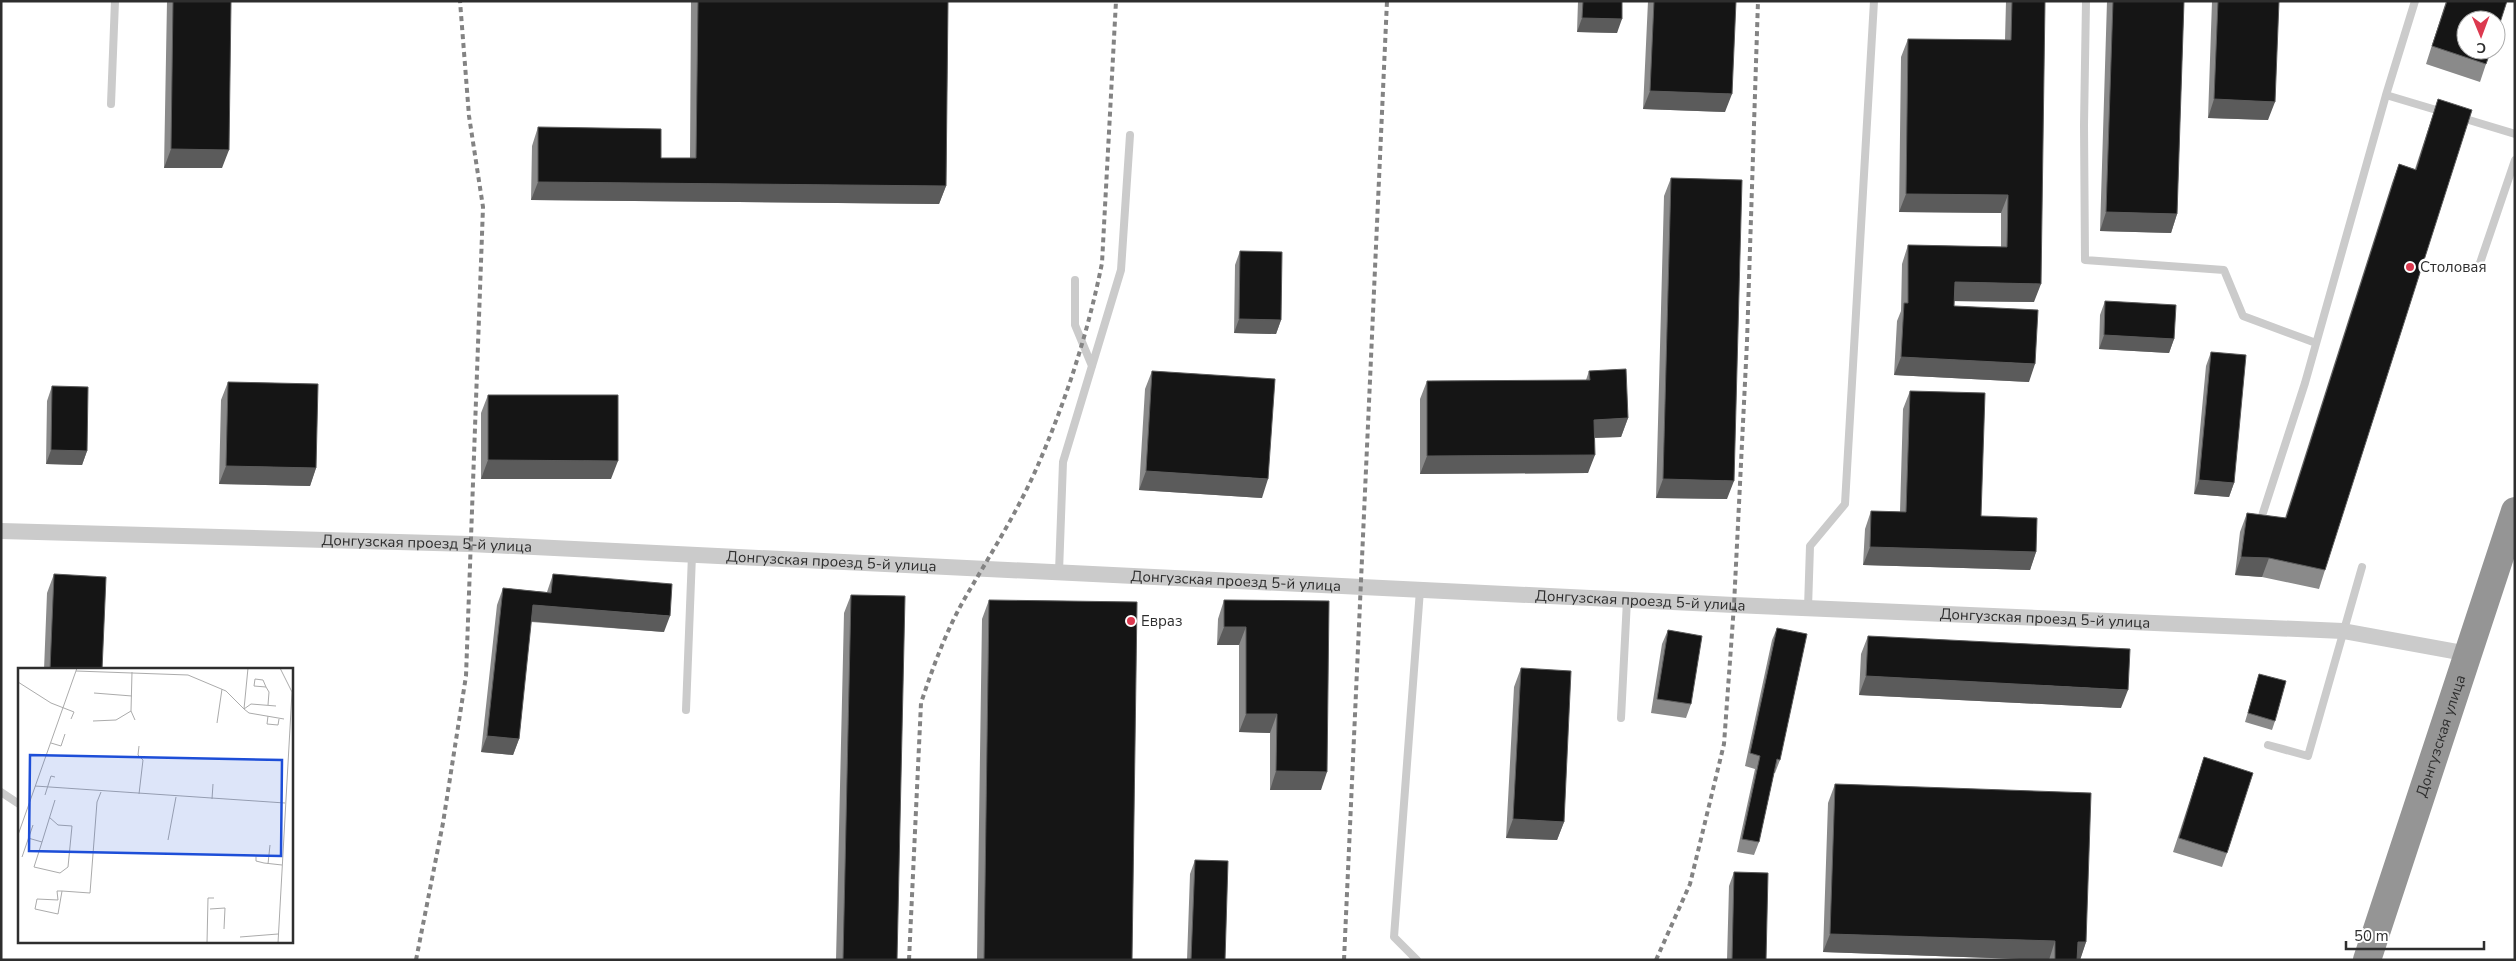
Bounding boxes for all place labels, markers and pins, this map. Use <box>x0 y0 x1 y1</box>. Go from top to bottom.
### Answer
place label: Столовая <box>2420 257 2487 277</box>
marker: Столовая <box>2404 261 2416 273</box>
place label: Евраз <box>1141 611 1182 631</box>
marker: Евраз <box>1125 615 1137 627</box>

